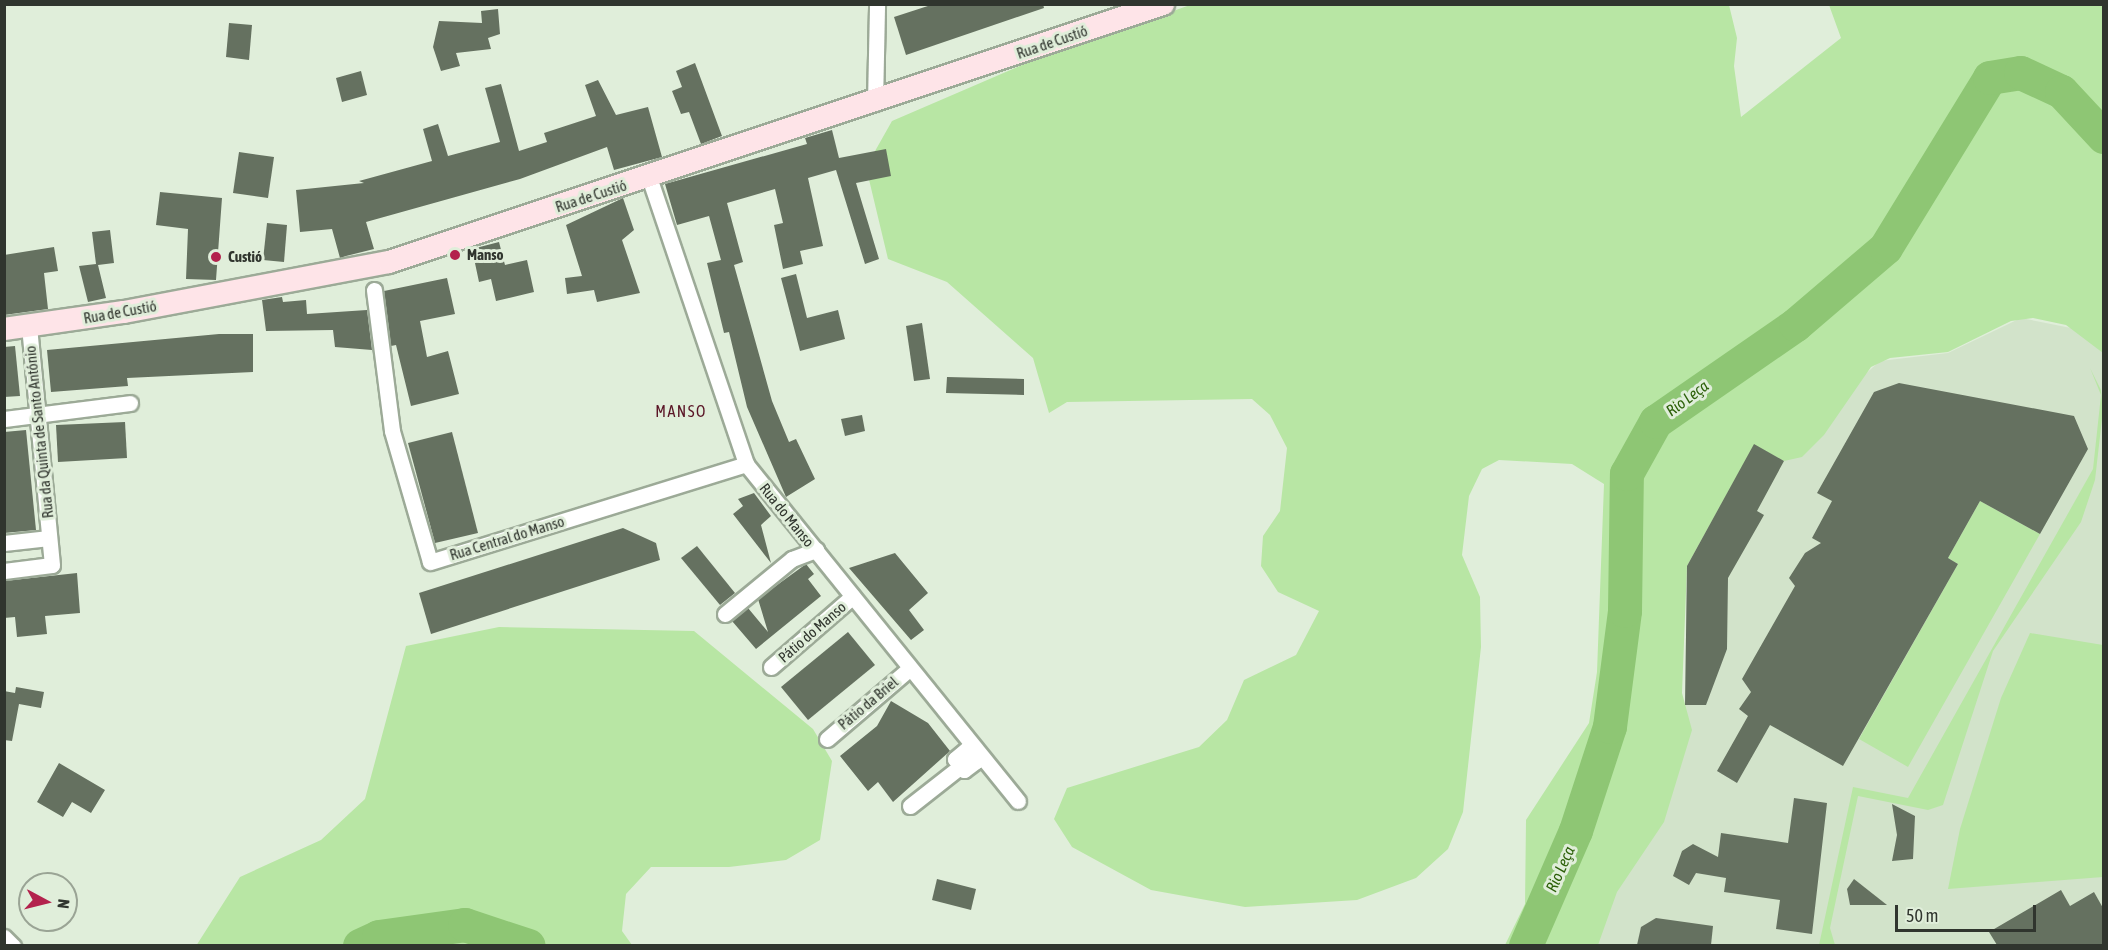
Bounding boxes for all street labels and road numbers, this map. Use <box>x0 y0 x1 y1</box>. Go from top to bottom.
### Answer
street label: Rua de Custió <box>1014 21 1090 63</box>
street label: Rua de Custió <box>553 176 629 216</box>
street label: Rua de Custió <box>82 297 158 327</box>
street label: Rua da Quinta de Santo António <box>21 345 57 519</box>
street label: Rua do Manso <box>756 480 818 550</box>
street label: Rua Central do Manso <box>448 512 566 564</box>
street label: Pátio do Manso <box>774 598 850 666</box>
street label: Pátio da Briel <box>834 673 902 733</box>

